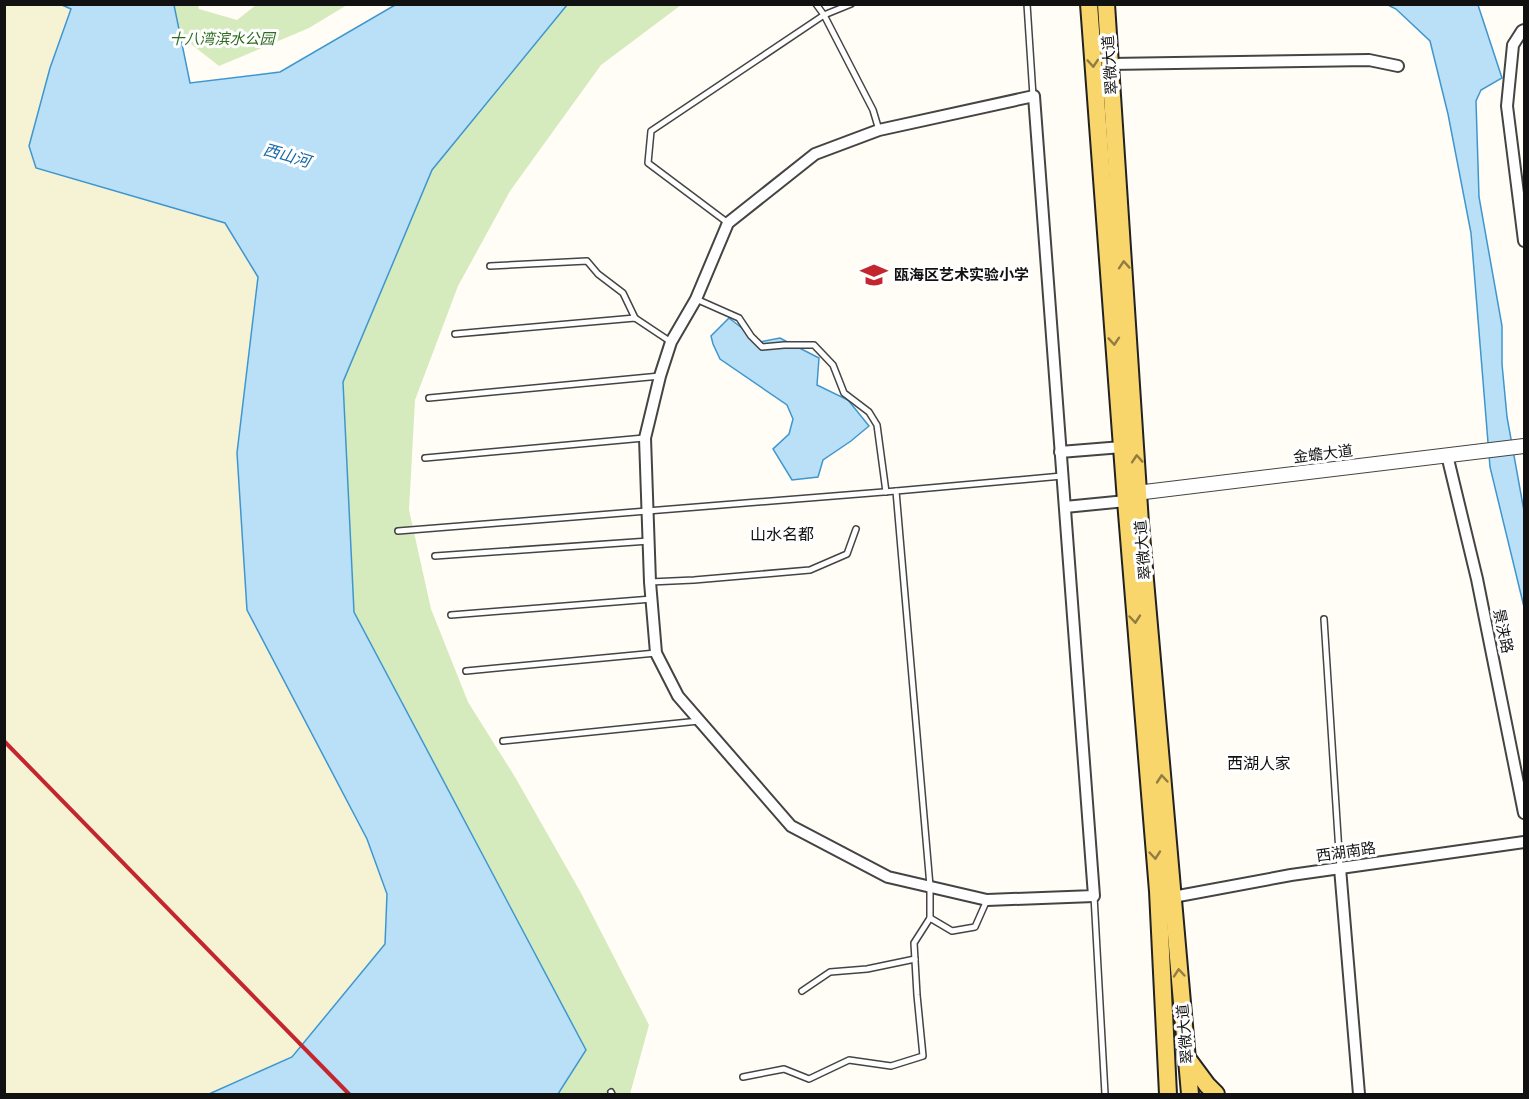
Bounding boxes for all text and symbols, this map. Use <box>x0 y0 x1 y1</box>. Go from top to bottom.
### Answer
park label: 十八湾滨水公园 <box>169 31 276 47</box>
street label: 翠微大道 <box>1100 35 1120 95</box>
one-way arrow <box>1087 58 1100 67</box>
water label: 西山河 <box>261 141 315 171</box>
school or university icon: 瓯海区艺术实验小学 <box>859 260 889 290</box>
one-way arrow <box>1117 260 1130 269</box>
place label: 瓯海区艺术实验小学 <box>894 266 1029 283</box>
one-way arrow <box>1107 337 1120 346</box>
street label: 金蟾大道 <box>1292 441 1354 466</box>
one-way arrow <box>1130 455 1143 464</box>
street label: 翠微大道 <box>1132 519 1154 581</box>
district label: 山水名都 <box>750 526 814 543</box>
street label: 景浃路 <box>1490 607 1516 655</box>
one-way arrow <box>1129 615 1142 624</box>
district label: 西湖人家 <box>1227 755 1291 772</box>
one-way arrow <box>1156 775 1169 784</box>
street label: 西湖南路 <box>1315 840 1377 864</box>
one-way arrow <box>1148 851 1161 860</box>
one-way arrow <box>1173 969 1186 978</box>
street label: 翠微大道 <box>1174 1003 1196 1065</box>

